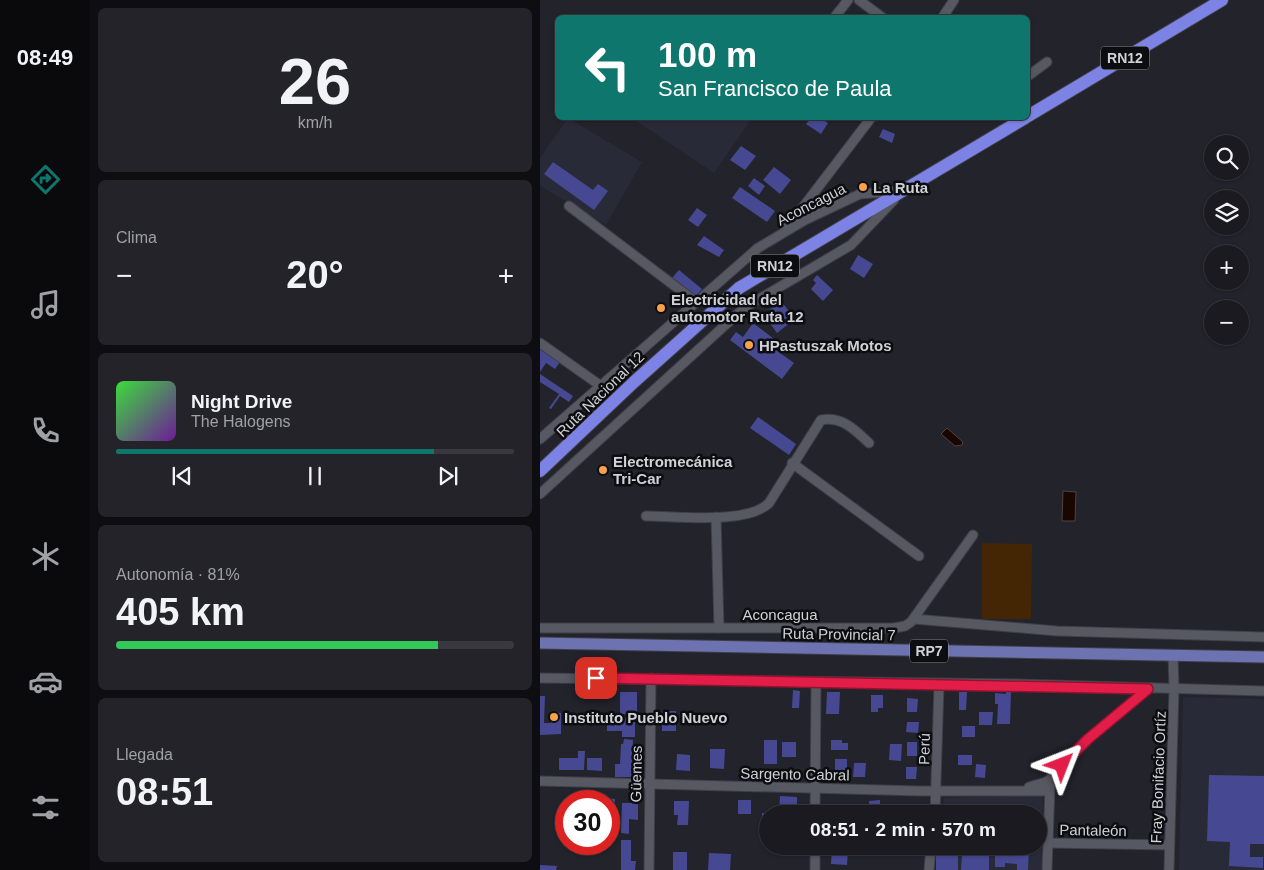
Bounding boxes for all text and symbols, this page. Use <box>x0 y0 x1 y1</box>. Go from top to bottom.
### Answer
icon: left <box>575 35 640 100</box>
text: 100 m <box>658 35 757 74</box>
text: 08:49 <box>17 45 73 70</box>
text: 26 <box>279 45 351 118</box>
road number: RN12 <box>1101 46 1149 70</box>
text: San Francisco de Paula <box>658 76 892 101</box>
text: km/h <box>298 114 332 131</box>
map controls <box>1204 135 1249 345</box>
button: search <box>1204 135 1249 180</box>
icon: directions <box>28 162 63 197</box>
street label: Aconcagua <box>774 179 849 229</box>
place label: La Ruta <box>873 179 929 196</box>
marker: La Ruta <box>857 181 869 193</box>
button: layers <box>1204 190 1249 235</box>
text: Clima <box>116 229 157 246</box>
button: + <box>1204 245 1249 290</box>
text: 20° <box>286 254 344 296</box>
road number: RN12 <box>751 255 799 278</box>
text: − <box>116 260 132 291</box>
text: + <box>498 260 514 291</box>
icon: music <box>28 287 63 322</box>
place label: Electricidad del automotor Ruta 12 <box>671 291 804 325</box>
button: − <box>1204 300 1249 345</box>
marker: Electricidad del automotor Ruta 12 <box>655 302 667 314</box>
place label: HPastuszak Motos <box>759 337 892 354</box>
marker: HPastuszak Motos <box>743 339 755 351</box>
street label: Ruta Nacional 12 <box>553 348 647 440</box>
text: Night Drive <box>191 391 292 412</box>
icon: phone <box>28 413 63 448</box>
text: The Halogens <box>191 413 291 430</box>
place label: Electromecánica Tri-Car <box>613 453 733 487</box>
icon: previous <box>168 462 196 490</box>
icon: pause <box>301 462 329 490</box>
icon: next <box>434 462 462 490</box>
marker: Electromecánica Tri-Car <box>597 464 609 476</box>
icon: climate <box>28 539 63 574</box>
text: Autonomía · 81% <box>116 566 240 583</box>
text: 405 km <box>116 591 245 633</box>
street label: Aconcagua <box>742 606 818 623</box>
street label: Ruta Provincial 7 <box>782 625 896 643</box>
road number: RP7 <box>910 640 948 662</box>
pin <box>575 657 617 699</box>
icon: car <box>28 664 63 699</box>
icon: arrive <box>582 664 610 692</box>
place label: Instituto Pueblo Nuevo <box>564 709 727 726</box>
street label: Fray Bonifacio Ortíz <box>1147 710 1169 844</box>
marker: Instituto Pueblo Nuevo <box>548 711 560 723</box>
street label: Perú <box>915 733 933 765</box>
position arrow <box>1035 738 1087 790</box>
text: Llegada <box>116 746 173 763</box>
street label: Güemes <box>627 746 645 802</box>
street label: Sargento Cabral <box>740 765 850 783</box>
text: 08:51 <box>116 771 213 813</box>
icon: filters <box>28 790 63 825</box>
speed limit sign: 30 <box>555 790 620 855</box>
text: 08:51 · 2 min · 570 m <box>810 819 996 840</box>
street label: Pantaleón <box>1059 821 1127 839</box>

